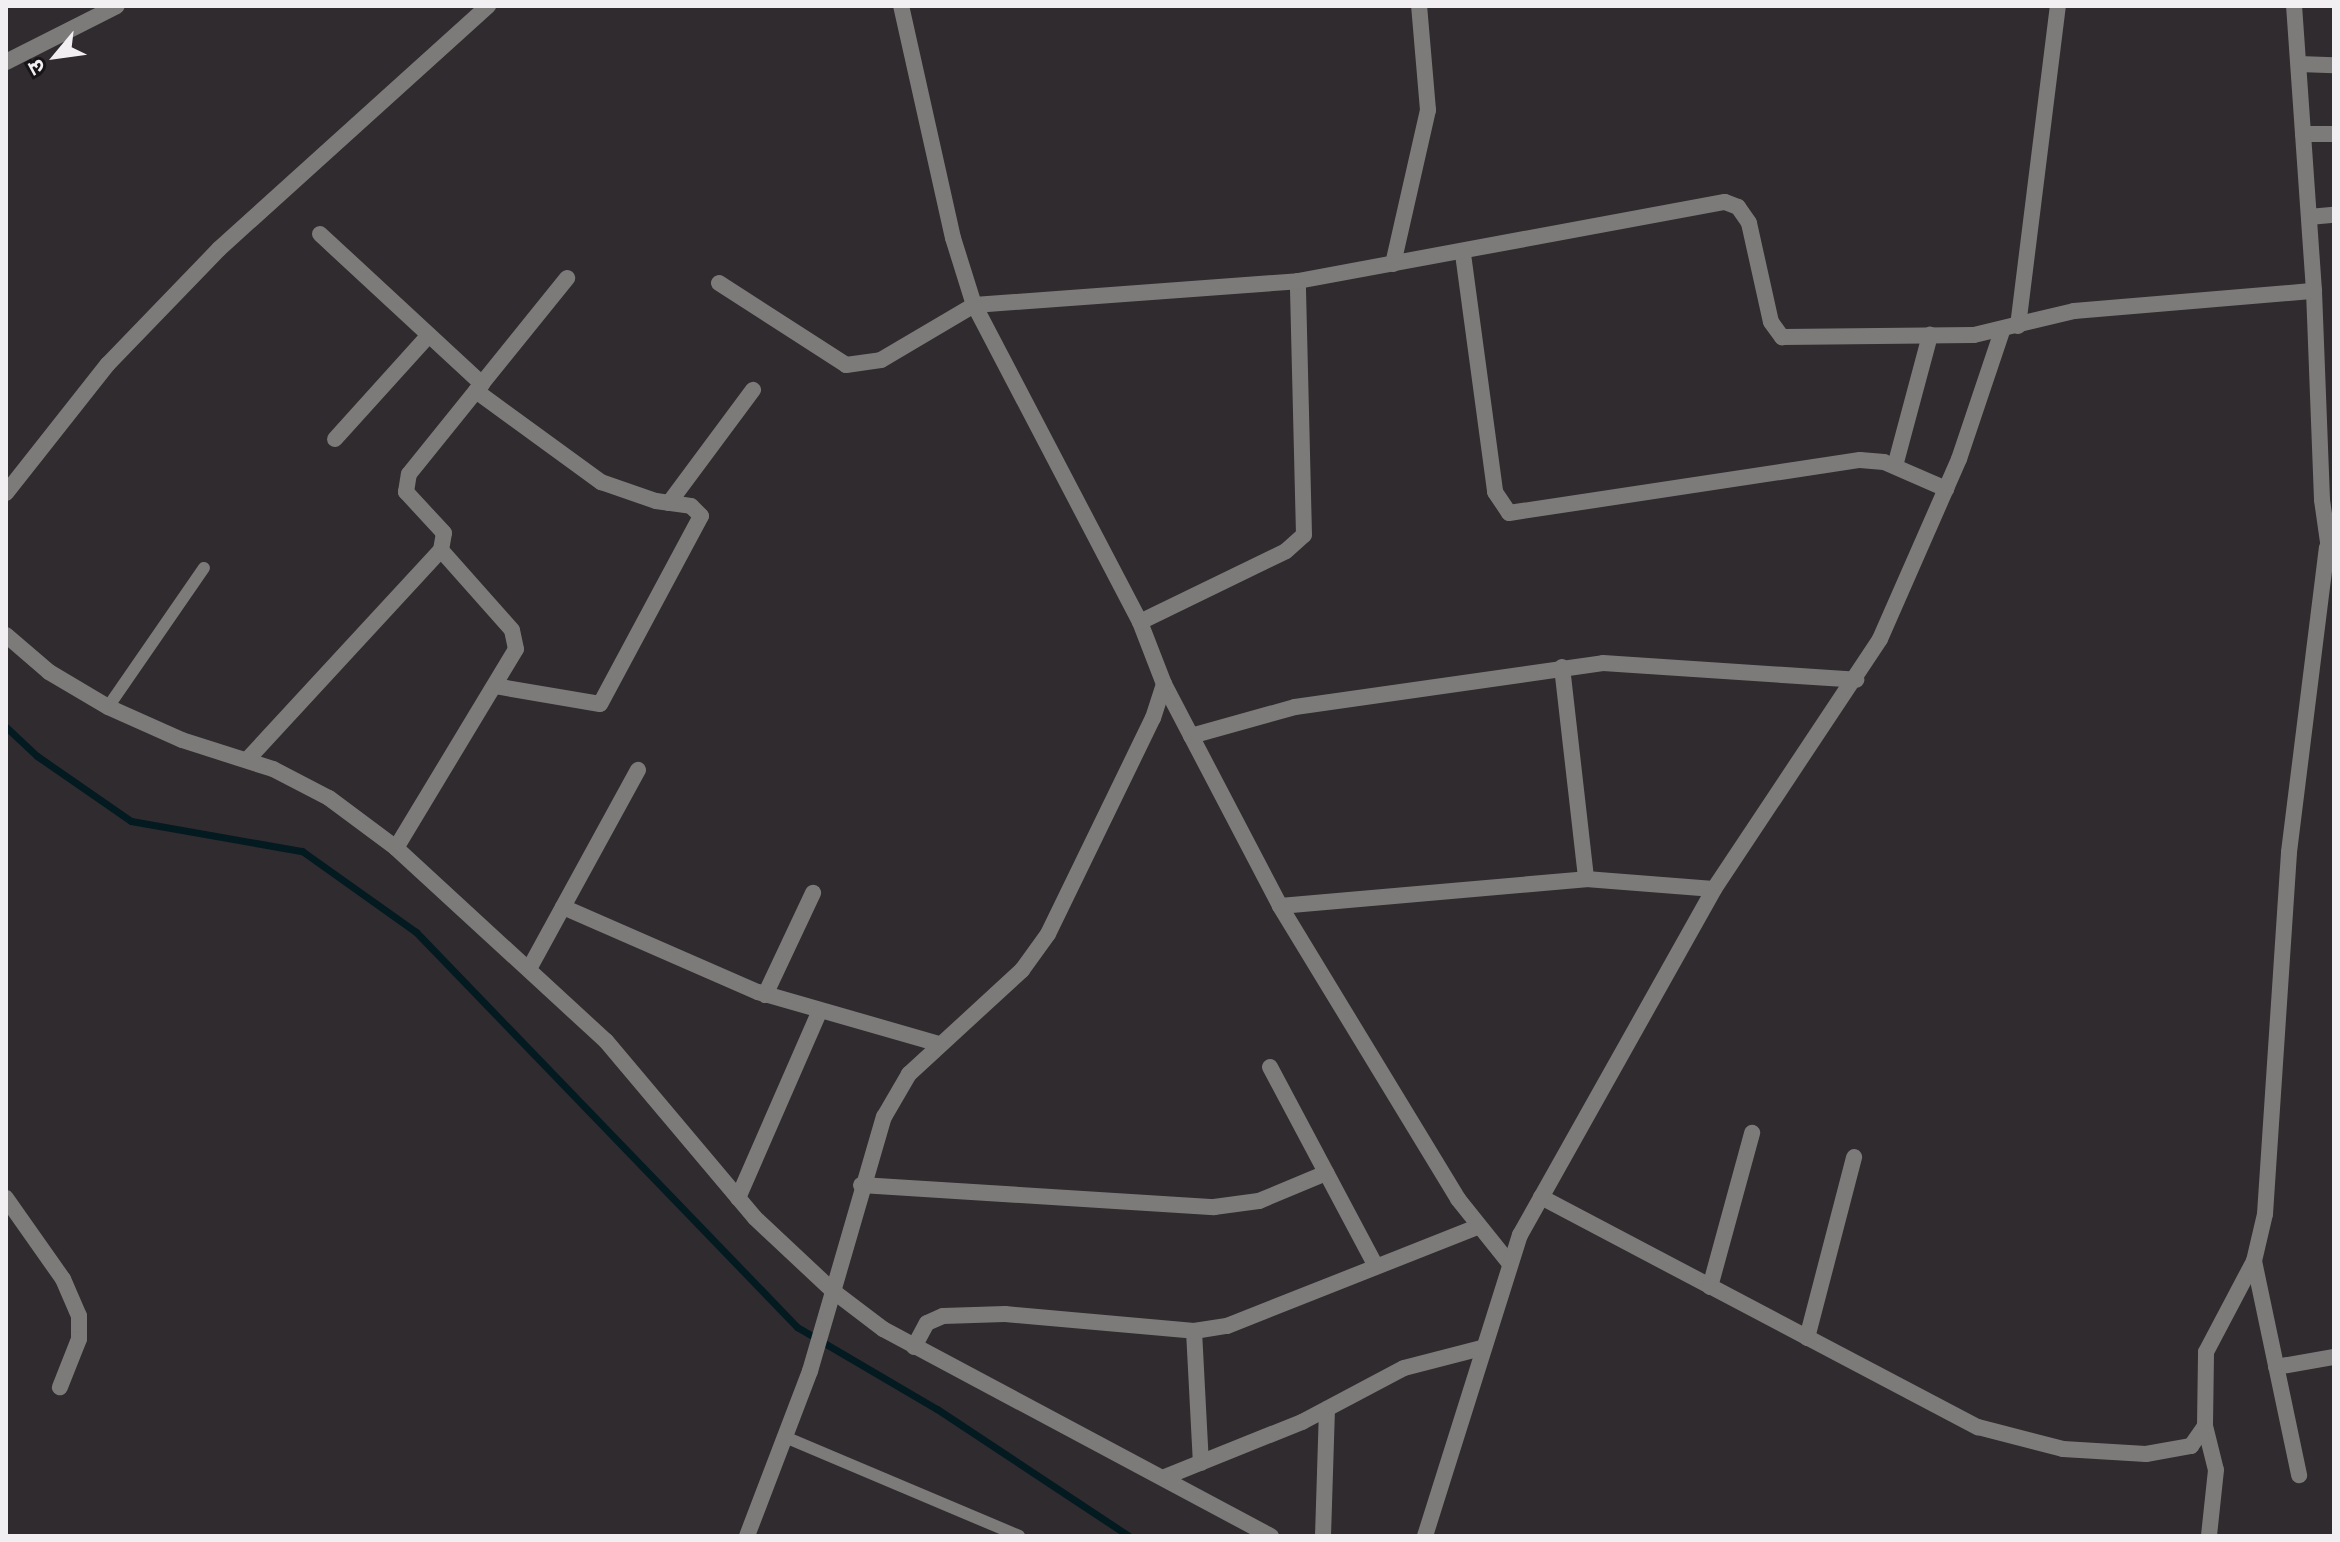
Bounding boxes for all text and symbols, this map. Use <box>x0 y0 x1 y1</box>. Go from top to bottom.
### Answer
north arrow <box>16 16 96 96</box>
text: उ <box>21 56 50 80</box>

